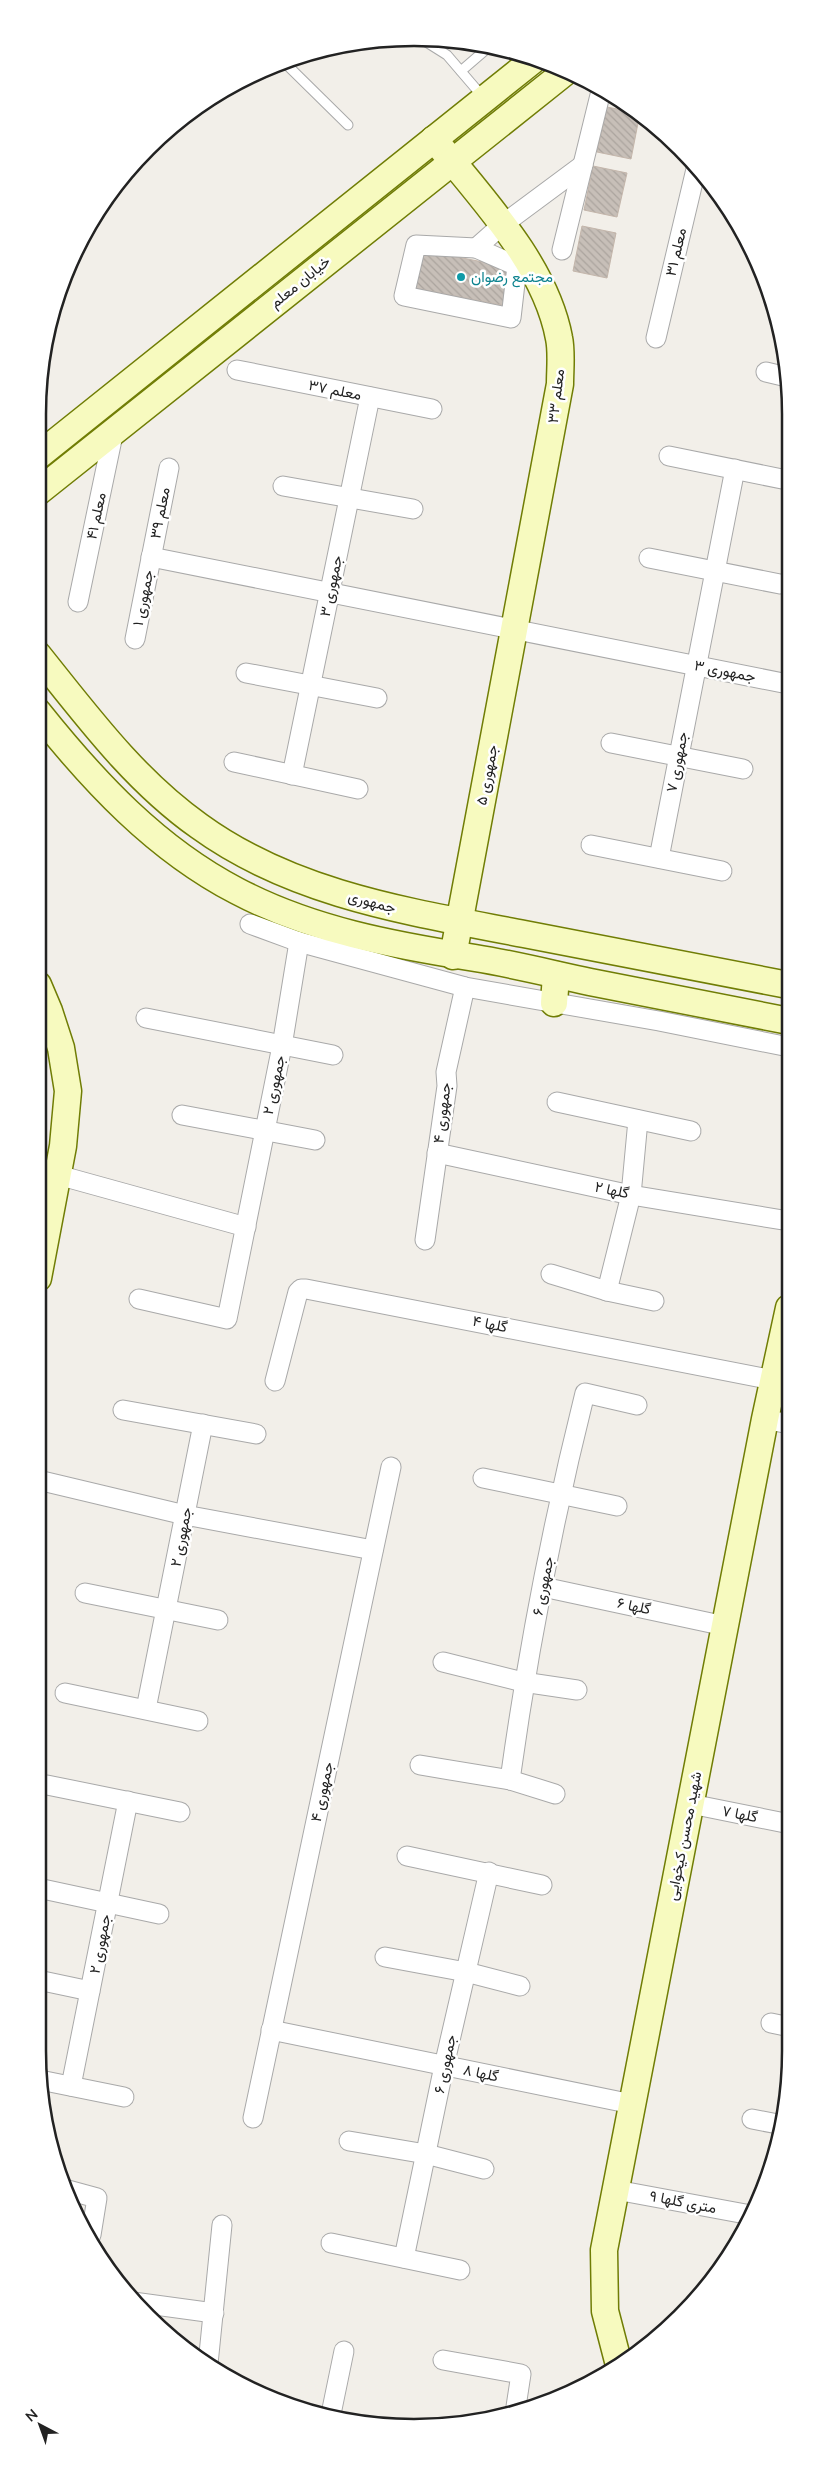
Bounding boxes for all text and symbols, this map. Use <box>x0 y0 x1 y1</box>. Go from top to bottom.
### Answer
street label: معلم ۳۱ <box>661 226 691 278</box>
street label: خیابان معلم <box>265 251 335 313</box>
place label: مجتمع رضوان <box>471 267 553 288</box>
marker: مجتمع رضوان <box>455 271 467 283</box>
street label: معلم ۳۳ <box>543 368 569 424</box>
street label: معلم ۳۷ <box>307 375 363 405</box>
street label: معلم ۳۹ <box>145 486 175 540</box>
street label: معلم ۴۱ <box>81 491 111 541</box>
street label: جمهوری ۳ <box>315 553 347 619</box>
street label: جمهوری ۱ <box>128 568 158 628</box>
street label: جمهوری ۳ <box>693 655 757 687</box>
street label: جمهوری ۷ <box>661 730 693 794</box>
street label: جمهوری ۵ <box>471 743 503 807</box>
street label: جمهوری <box>346 886 398 918</box>
street label: جمهوری ۲ <box>258 1053 290 1117</box>
street label: جمهوری ۴ <box>428 1082 456 1144</box>
street label: گلها ۲ <box>593 1177 631 1202</box>
street label: گلها ۴ <box>471 1311 510 1336</box>
street label: جمهوری ۲ <box>165 1505 197 1569</box>
street label: جمهوری ۶ <box>527 1555 559 1617</box>
street label: گلها ۶ <box>615 1593 653 1618</box>
street label: جمهوری ۴ <box>306 1760 338 1824</box>
street label: شهید محسن کیخوایی <box>662 1770 706 1902</box>
street label: گلها ۷ <box>721 1801 760 1826</box>
street label: جمهوری ۲ <box>84 1912 116 1976</box>
street label: جمهوری ۶ <box>429 2033 461 2095</box>
street label: گلها ۸ <box>462 2060 501 2086</box>
street label: ۹ متری گلها <box>648 2186 718 2218</box>
north arrow <box>15 2400 65 2450</box>
text: N <box>22 2405 41 2425</box>

